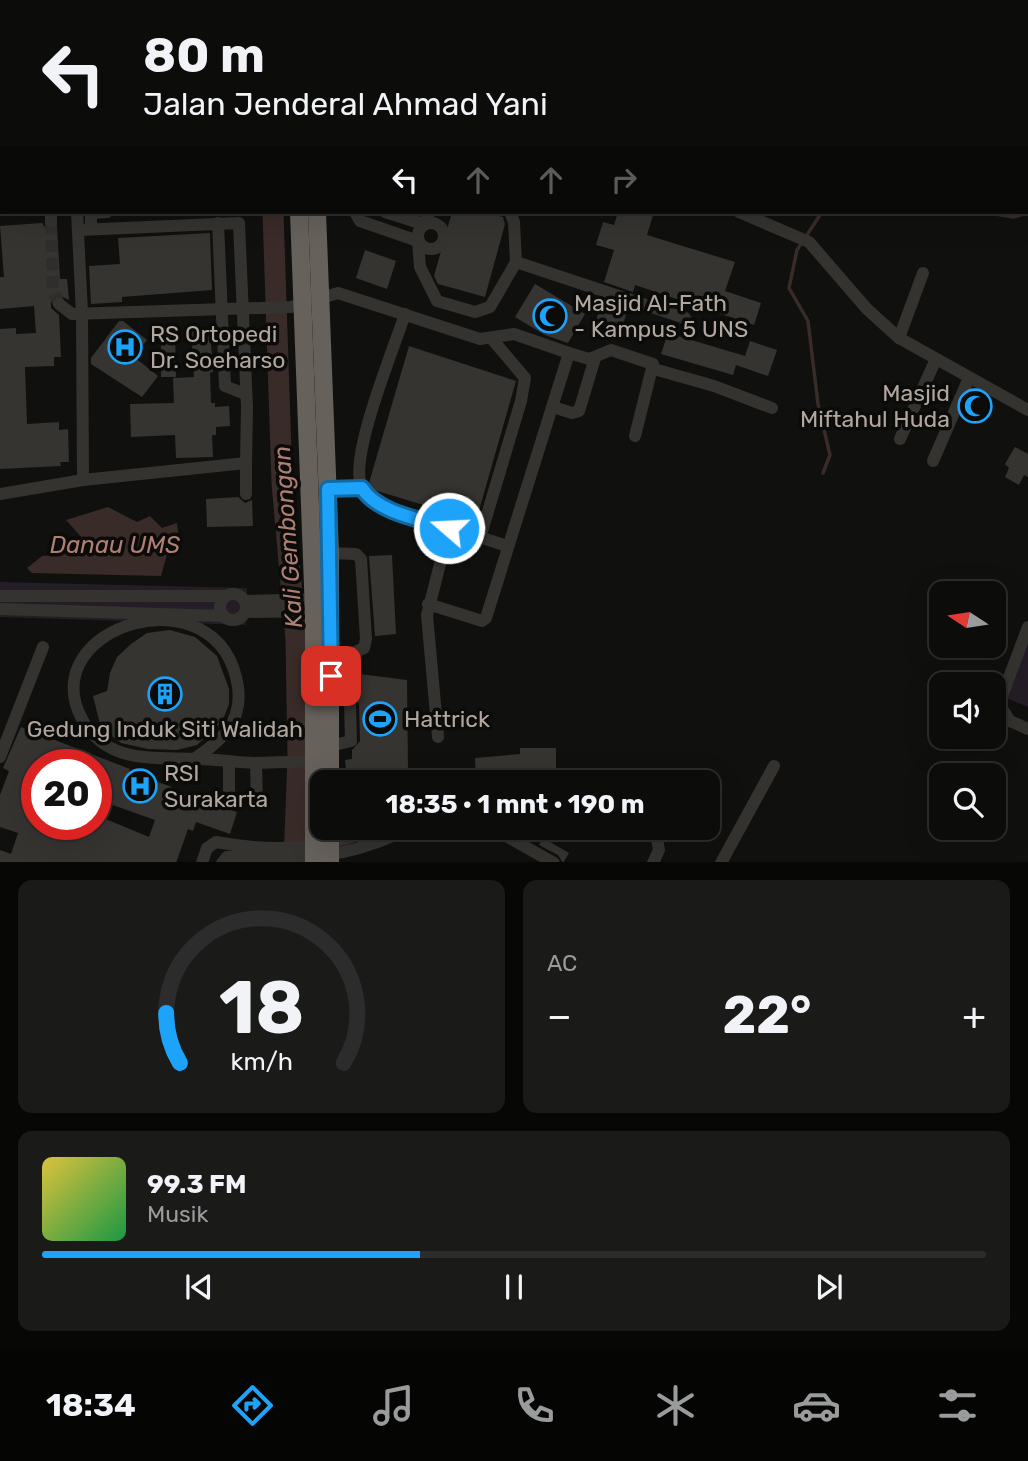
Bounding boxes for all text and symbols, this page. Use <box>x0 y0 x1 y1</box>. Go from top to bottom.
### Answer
text: 80 m <box>143 26 265 84</box>
icon: left <box>28 28 119 119</box>
text: Jalan Jenderal Ahmad Yani <box>143 85 548 123</box>
icon: left <box>386 161 424 199</box>
icon: ahead <box>459 161 497 199</box>
icon: ahead <box>532 161 570 199</box>
icon: right <box>605 161 643 199</box>
place label: Masjid Al-Fath - Kampus 5 UNS <box>574 289 748 343</box>
mosque icon: Masjid Al-Fath - Kampus 5 UNS <box>531 297 569 335</box>
place label: RS Ortopedi Dr. Soeharso <box>150 320 286 374</box>
hospital icon: RS Ortopedi Dr. Soeharso <box>106 328 144 366</box>
place label: Masjid Miftahul Huda <box>800 379 950 433</box>
mosque icon: Masjid Miftahul Huda <box>956 387 994 425</box>
water label: Kali Gembongan <box>268 445 308 629</box>
position arrow <box>412 491 486 565</box>
water label: Danau UMS <box>50 531 180 559</box>
north arrow <box>929 581 1006 658</box>
map controls <box>929 581 1006 840</box>
pin <box>301 646 361 706</box>
icon: arrive <box>312 657 350 695</box>
button: sound <box>929 672 1006 749</box>
building icon: Gedung Induk Siti Walidah <box>146 675 184 713</box>
sports icon: Hattrick <box>361 700 399 738</box>
place label: Hattrick <box>404 705 490 733</box>
place label: Gedung Induk Siti Walidah <box>27 715 303 743</box>
speed limit sign: 20 <box>21 749 112 840</box>
place label: RSI Surakarta <box>164 759 268 813</box>
button: search <box>929 763 1006 840</box>
hospital icon: RSI Surakarta <box>121 767 159 805</box>
text: 18:35 · 1 mnt · 190 m <box>386 789 644 820</box>
text: AC <box>547 949 577 977</box>
text: 18 <box>219 965 304 1051</box>
text: 22° <box>723 984 812 1046</box>
text: − <box>547 993 572 1039</box>
text: + <box>962 993 986 1039</box>
text: km/h <box>230 1046 293 1075</box>
text: 99.3 FM <box>147 1169 247 1200</box>
text: Musik <box>147 1200 208 1228</box>
icon: previous <box>180 1268 218 1306</box>
icon: pause <box>495 1268 533 1306</box>
icon: next <box>810 1268 848 1306</box>
icon: directions <box>228 1381 277 1430</box>
icon: music <box>369 1381 418 1430</box>
icon: phone <box>510 1381 559 1430</box>
icon: climate <box>651 1381 700 1430</box>
icon: car <box>792 1381 841 1430</box>
icon: filters <box>933 1381 982 1430</box>
text: 18:34 <box>46 1386 136 1424</box>

